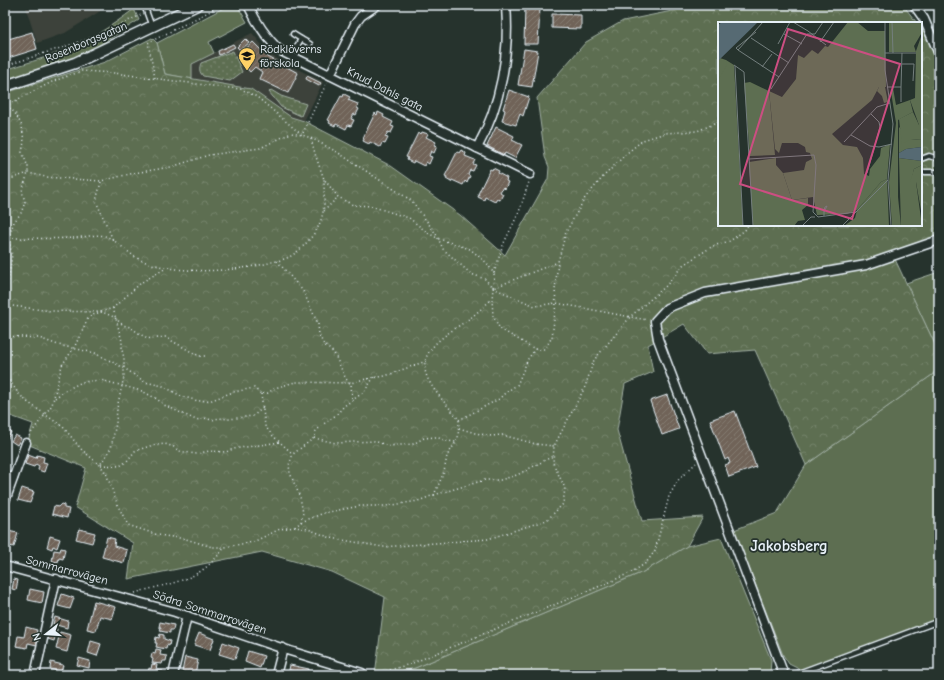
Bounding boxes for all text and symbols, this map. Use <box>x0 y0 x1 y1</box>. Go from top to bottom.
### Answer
street label: Rosenborgsgatan <box>43 18 129 66</box>
inset map <box>718 22 922 226</box>
place label: Rödklöverns förskola <box>259 42 322 70</box>
school or university icon: Rödklöverns förskola <box>237 46 257 71</box>
street label: Knud Dahls gata <box>345 64 425 114</box>
district label: Jakobsberg <box>750 537 828 555</box>
street label: Sommarrovägen <box>24 552 110 588</box>
street label: Södra Sommarrovägen <box>151 587 269 637</box>
north arrow <box>26 614 66 654</box>
text: N <box>30 631 44 642</box>

